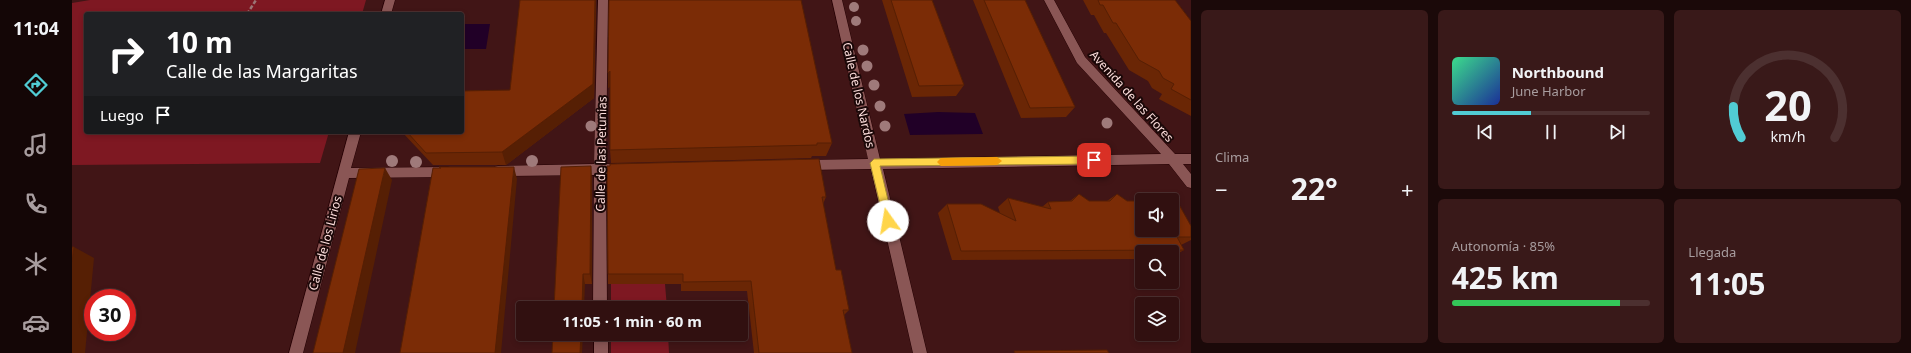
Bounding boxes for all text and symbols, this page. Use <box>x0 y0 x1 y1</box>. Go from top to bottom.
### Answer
text: 11:04 <box>13 16 59 40</box>
text: 10 m <box>166 23 233 61</box>
icon: right <box>100 28 152 80</box>
street label: Calle de los Nardos <box>839 41 879 150</box>
street label: Avenida de las Flores <box>1086 46 1178 146</box>
text: Calle de las Margaritas <box>166 59 358 83</box>
text: Northbound <box>1512 62 1604 82</box>
icon: directions <box>22 71 50 99</box>
text: 20 <box>1764 76 1811 132</box>
text: June Harbor <box>1512 82 1586 100</box>
street label: Calle de las Petunias <box>591 96 611 212</box>
icon: arrive <box>152 104 174 126</box>
text: Luego <box>100 105 144 125</box>
icon: previous <box>1474 121 1496 143</box>
icon: pause <box>1540 121 1562 143</box>
icon: next <box>1606 121 1628 143</box>
text: km/h <box>1770 126 1805 145</box>
icon: music <box>22 131 50 159</box>
pin <box>1077 143 1111 177</box>
text: Clima <box>1215 148 1249 166</box>
icon: arrive <box>1083 149 1105 171</box>
text: 22° <box>1291 168 1338 209</box>
text: − <box>1215 174 1228 204</box>
text: + <box>1401 174 1414 204</box>
icon: phone <box>22 190 50 218</box>
map controls <box>1135 193 1179 341</box>
button: sound <box>1135 193 1179 237</box>
street label: Calle de los Lirios <box>304 194 346 292</box>
position arrow <box>867 200 909 242</box>
text: Autonomía · 85% <box>1452 237 1555 255</box>
text: Llegada <box>1688 243 1736 261</box>
button: search <box>1135 245 1179 289</box>
icon: climate <box>22 250 50 278</box>
text: 425 km <box>1452 257 1559 298</box>
text: 11:05 <box>1688 263 1765 304</box>
speed limit sign: 30 <box>84 289 136 341</box>
button: layers <box>1135 297 1179 341</box>
icon: car <box>22 309 50 337</box>
text: 11:05 · 1 min · 60 m <box>562 311 702 331</box>

